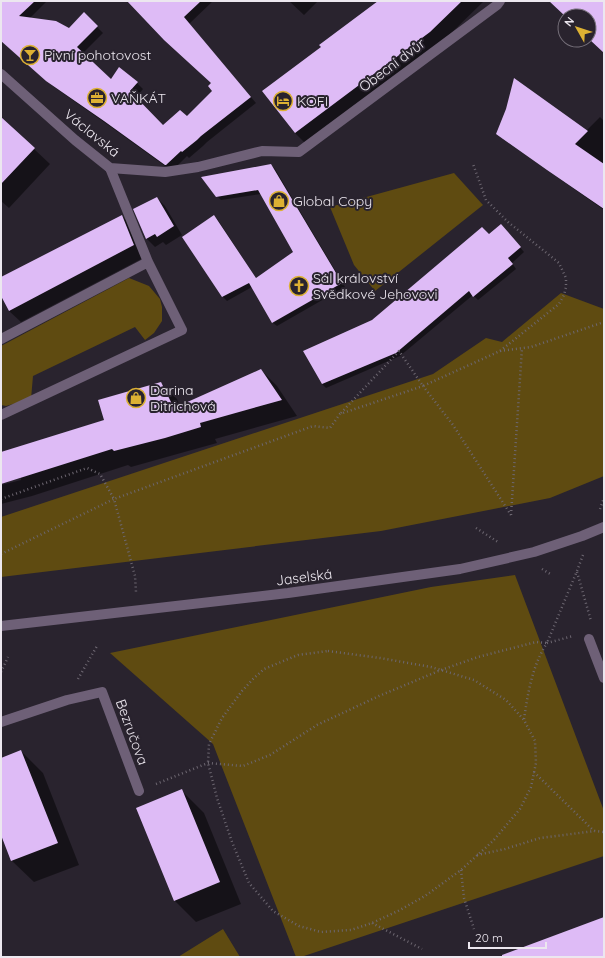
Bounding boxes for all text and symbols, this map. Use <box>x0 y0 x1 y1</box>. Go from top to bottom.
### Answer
north arrow <box>557 8 597 48</box>
text: N <box>561 14 577 29</box>
street label: Obecní dvůr <box>355 34 429 96</box>
bar icon: Pivní pohotovost <box>19 44 41 66</box>
place label: Pivní pohotovost <box>44 46 151 64</box>
office icon: VAŇKÁT <box>86 87 108 109</box>
place label: VAŇKÁT <box>111 89 166 107</box>
hotel icon: KOFI <box>272 90 294 112</box>
place label: KOFI <box>297 92 328 110</box>
street label: Václavská <box>61 105 123 161</box>
shop icon: Global Copy <box>268 190 290 212</box>
place label: Global Copy <box>293 192 372 210</box>
place label: Sál království Svědkové Jehovovi <box>313 269 438 303</box>
church icon: Sál království Svědkové Jehovovi <box>288 275 310 297</box>
place label: Darina Ditrichová <box>150 381 216 415</box>
shop icon: Darina Ditrichová <box>125 387 147 409</box>
street label: Jaselská <box>275 565 333 589</box>
street label: Bezručova <box>112 697 152 767</box>
scale bar <box>469 924 546 950</box>
text: 20 m <box>475 930 503 945</box>

